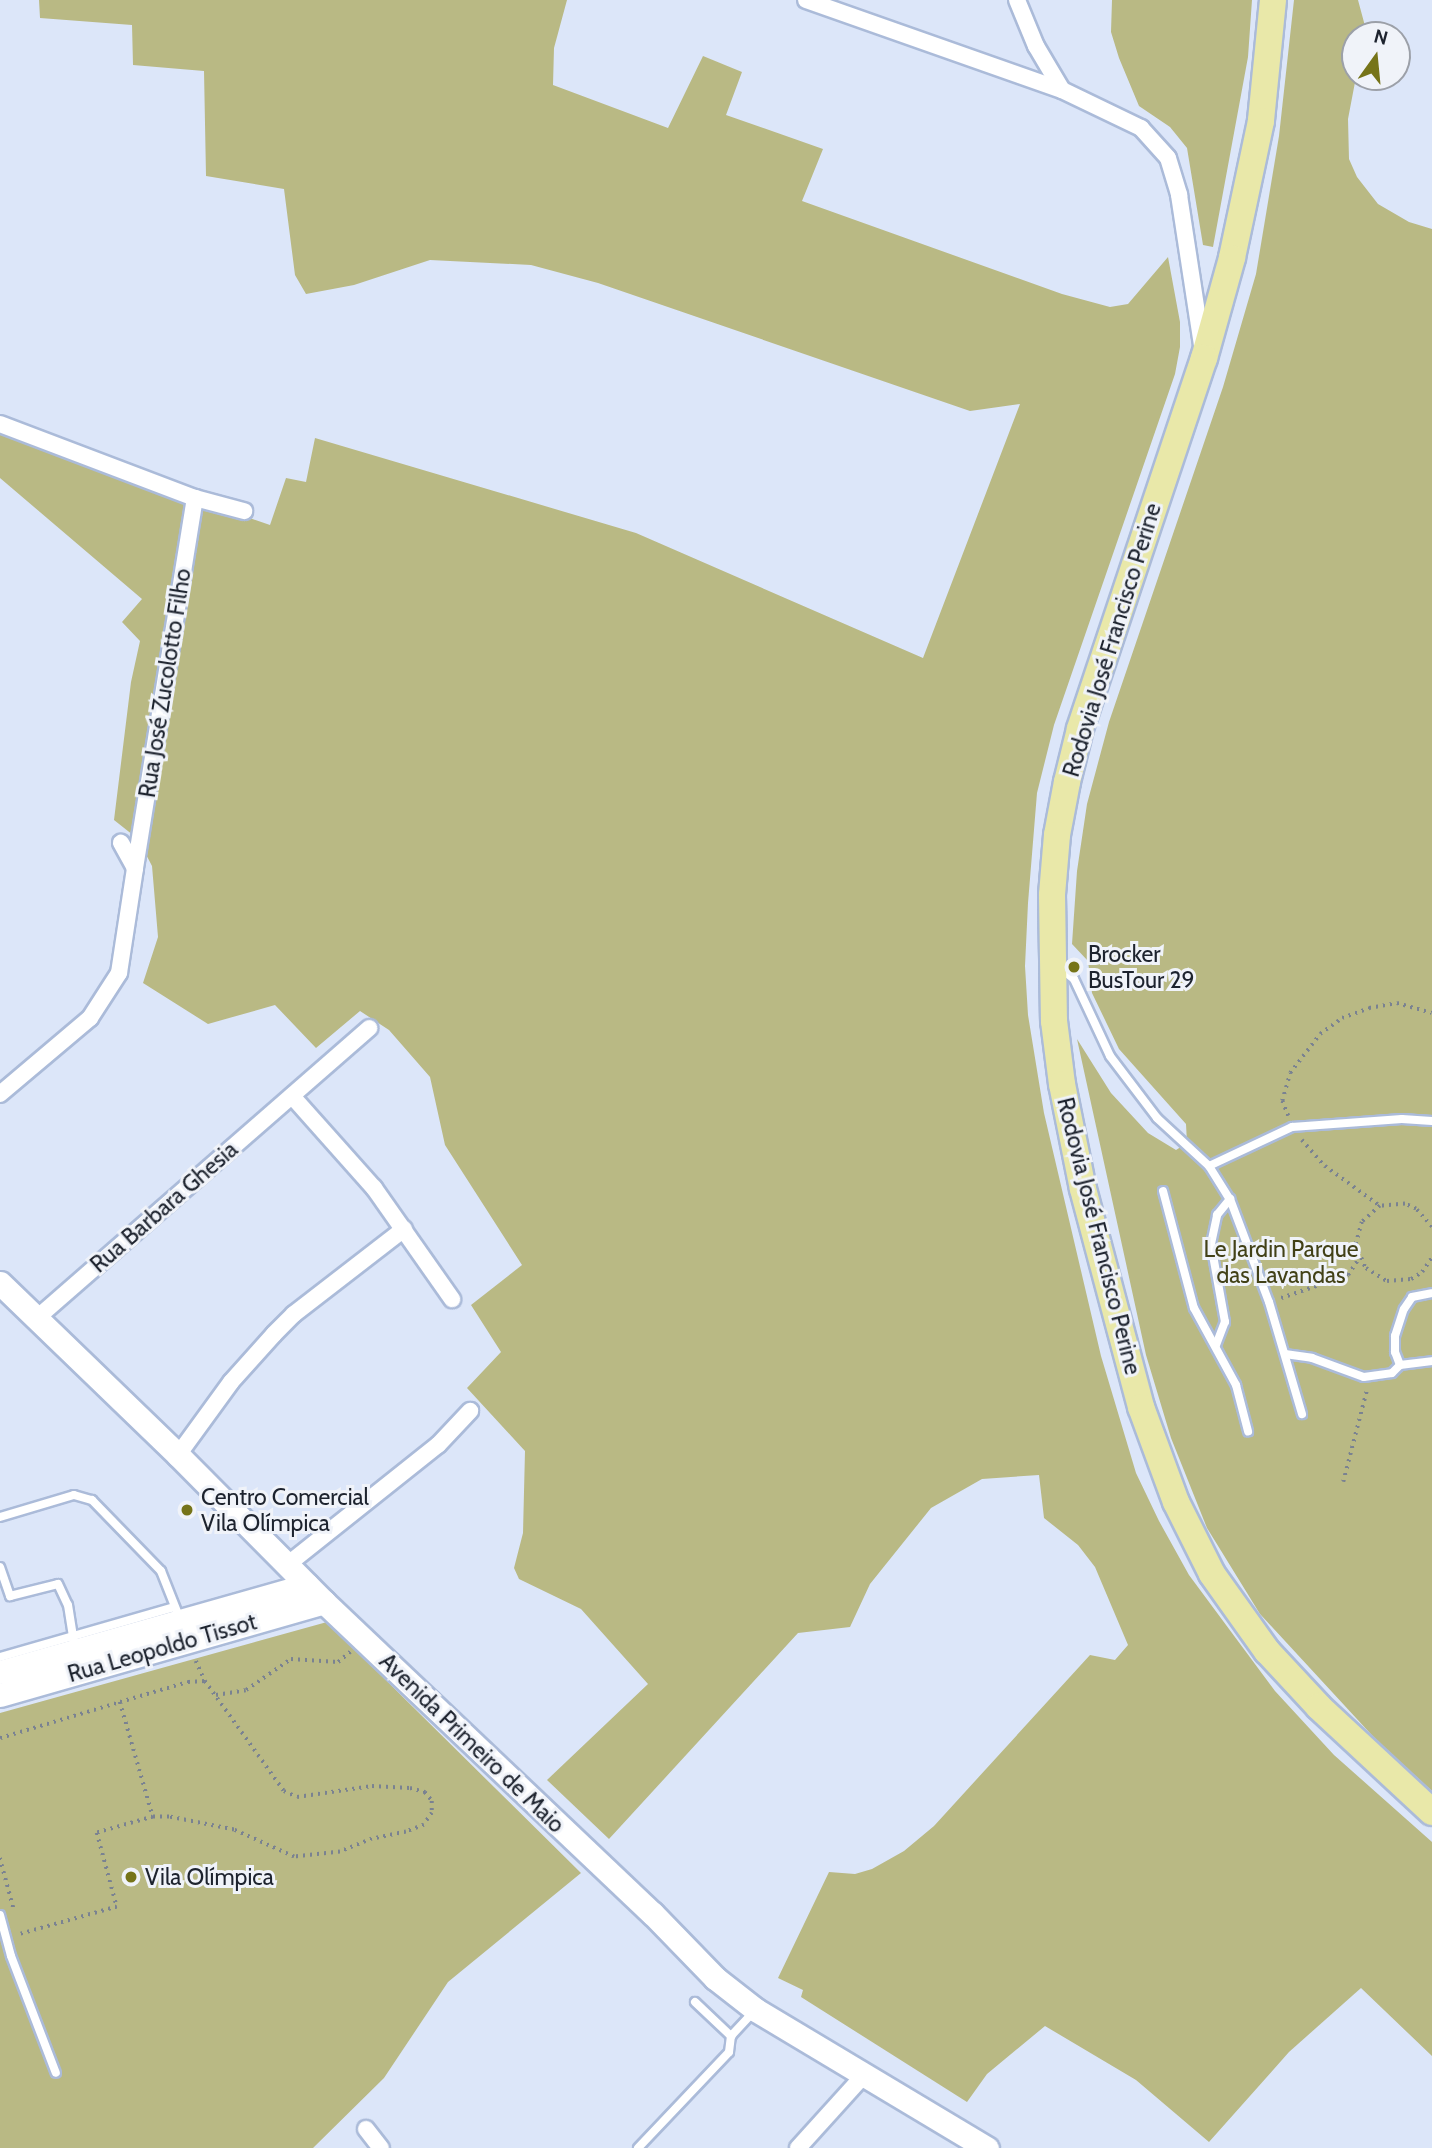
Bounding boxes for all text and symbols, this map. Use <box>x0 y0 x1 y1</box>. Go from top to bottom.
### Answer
north arrow <box>1341 21 1411 91</box>
text: N <box>1372 24 1391 50</box>
street label: Rodovia José Francisco Perine <box>1057 500 1167 780</box>
street label: Rua José Zucolotto Filho <box>133 566 197 800</box>
place label: Brocker BusTour 29 <box>1088 940 1195 994</box>
marker: Brocker BusTour 29 <box>1066 959 1082 975</box>
street label: Rodovia José Francisco Perine <box>1051 1095 1147 1377</box>
street label: Rua Barbara Ghesia <box>85 1136 243 1278</box>
park label: Le Jardin Parque das Lavandas <box>1203 1235 1359 1289</box>
place label: Centro Comercial Vila Olímpica <box>201 1483 369 1537</box>
marker: Centro Comercial Vila Olímpica <box>179 1502 195 1518</box>
street label: Rua Leopoldo Tissot <box>64 1608 260 1688</box>
street label: Avenida Primeiro de Maio <box>374 1647 570 1839</box>
place label: Vila Olímpica <box>145 1863 274 1891</box>
marker: Vila Olímpica <box>123 1869 139 1885</box>

